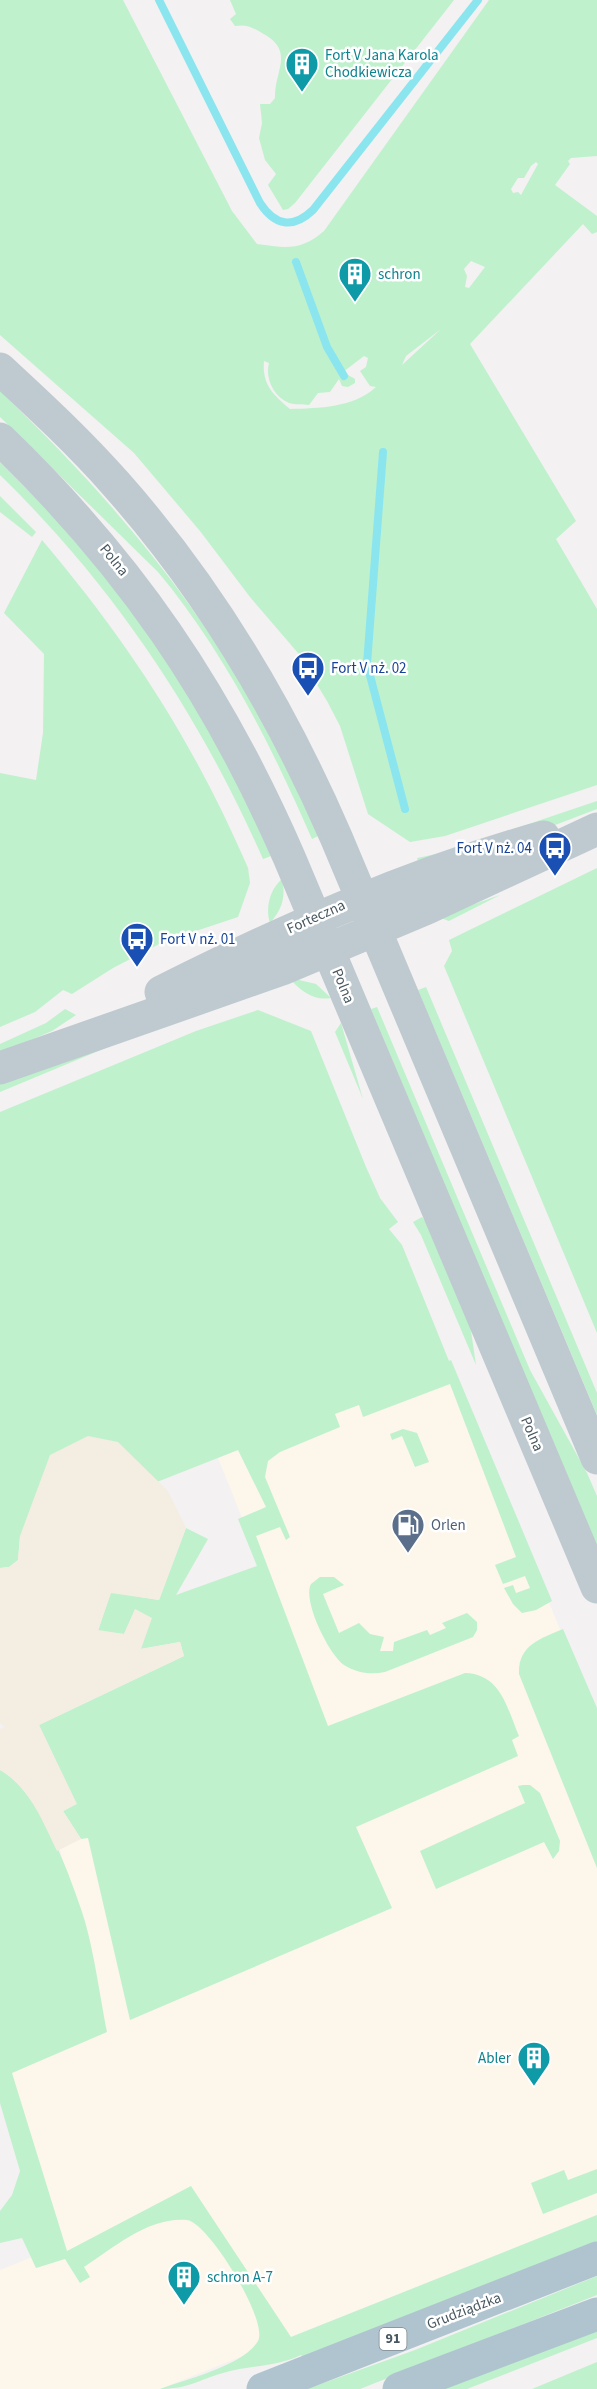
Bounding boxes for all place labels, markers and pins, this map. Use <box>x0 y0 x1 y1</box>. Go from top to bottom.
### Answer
place label: Fort V Jana Karola Chodkiewicza <box>325 45 439 83</box>
building icon: Fort V Jana Karola Chodkiewicza <box>284 46 320 93</box>
building icon: schron <box>337 256 373 303</box>
place label: schron <box>378 264 421 285</box>
bus stop icon: Fort V nż. 02 <box>290 650 326 697</box>
place label: Fort V nż. 02 <box>331 658 407 679</box>
bus stop icon: Fort V nż. 04 <box>537 830 573 877</box>
place label: Fort V nż. 04 <box>456 838 533 859</box>
bus stop icon: Fort V nż. 01 <box>119 921 155 968</box>
place label: Fort V nż. 01 <box>160 929 236 950</box>
fuel station icon: Orlen <box>390 1507 426 1554</box>
place label: Orlen <box>431 1515 466 1536</box>
building icon: Abler <box>516 2040 552 2087</box>
place label: Abler <box>478 2048 512 2069</box>
building icon: schron A-7 <box>166 2259 202 2306</box>
place label: schron A-7 <box>207 2267 273 2288</box>

